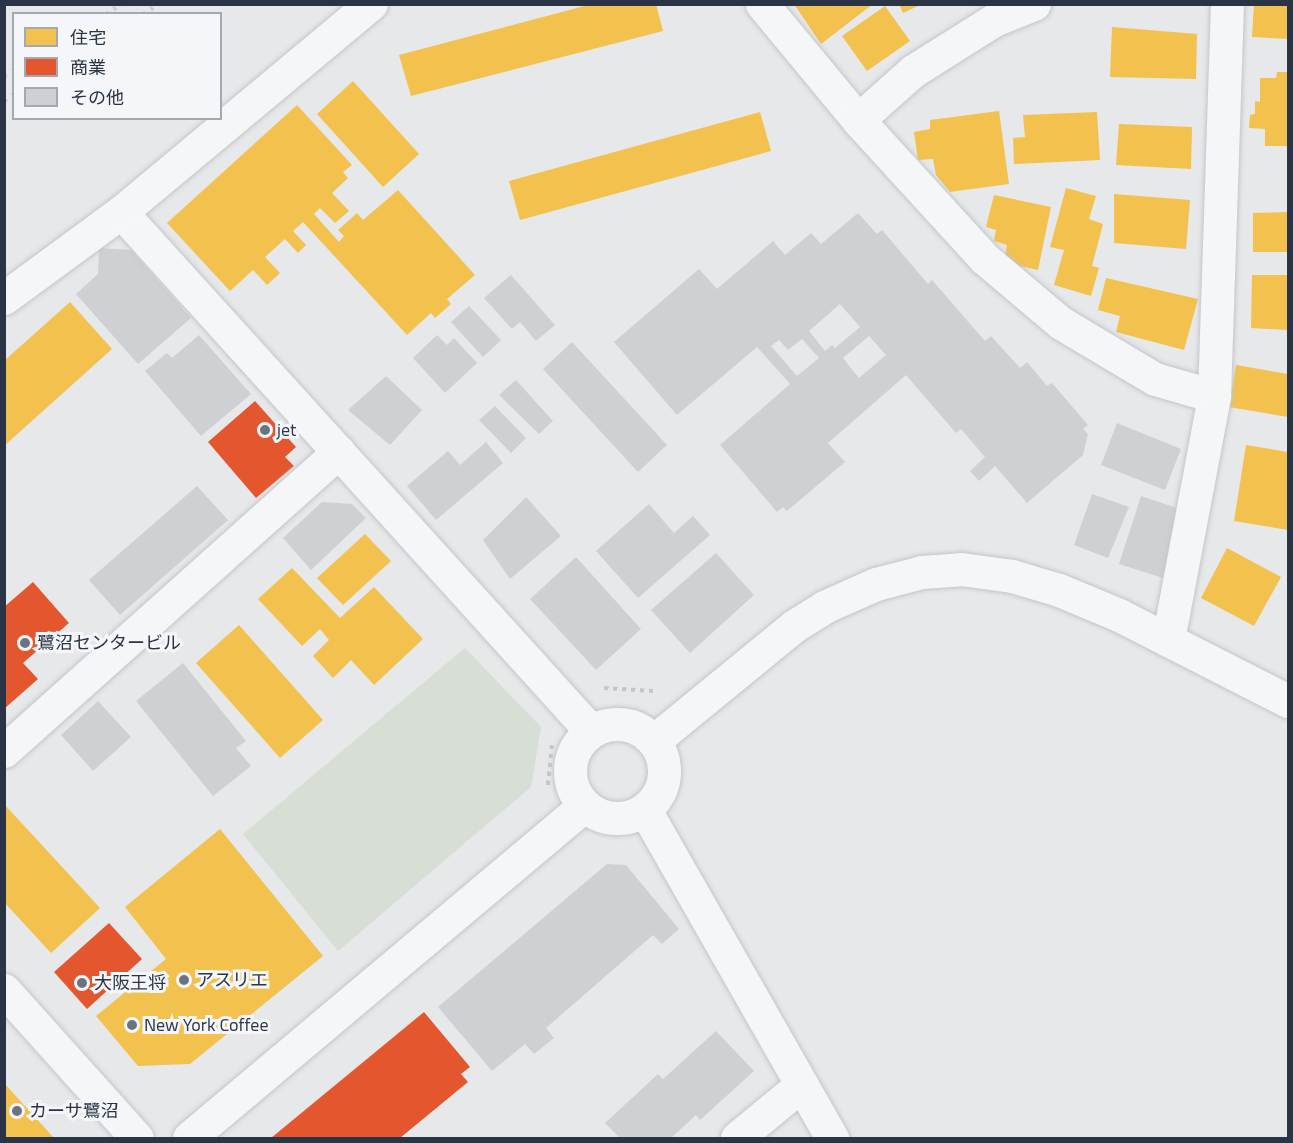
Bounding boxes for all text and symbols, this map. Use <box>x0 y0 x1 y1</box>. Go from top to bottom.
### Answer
legend <box>12 12 222 120</box>
text: 住宅 <box>70 24 106 51</box>
text: 商業 <box>70 54 106 81</box>
text: その他 <box>70 84 124 111</box>
place label: jet <box>277 419 296 441</box>
marker: jet <box>258 423 272 437</box>
place label: 鷺沼センタービル <box>37 632 181 654</box>
marker: 鷺沼センタービル <box>18 636 32 650</box>
place label: アスリエ <box>196 969 268 991</box>
place label: 大阪王将 <box>94 972 166 994</box>
marker: アスリエ <box>177 973 191 987</box>
marker: 大阪王将 <box>75 976 89 990</box>
place label: New York Coffee <box>144 1014 269 1036</box>
marker: New York Coffee <box>125 1018 139 1032</box>
place label: カーサ鷺沼 <box>29 1100 119 1122</box>
marker: カーサ鷺沼 <box>10 1104 24 1118</box>

